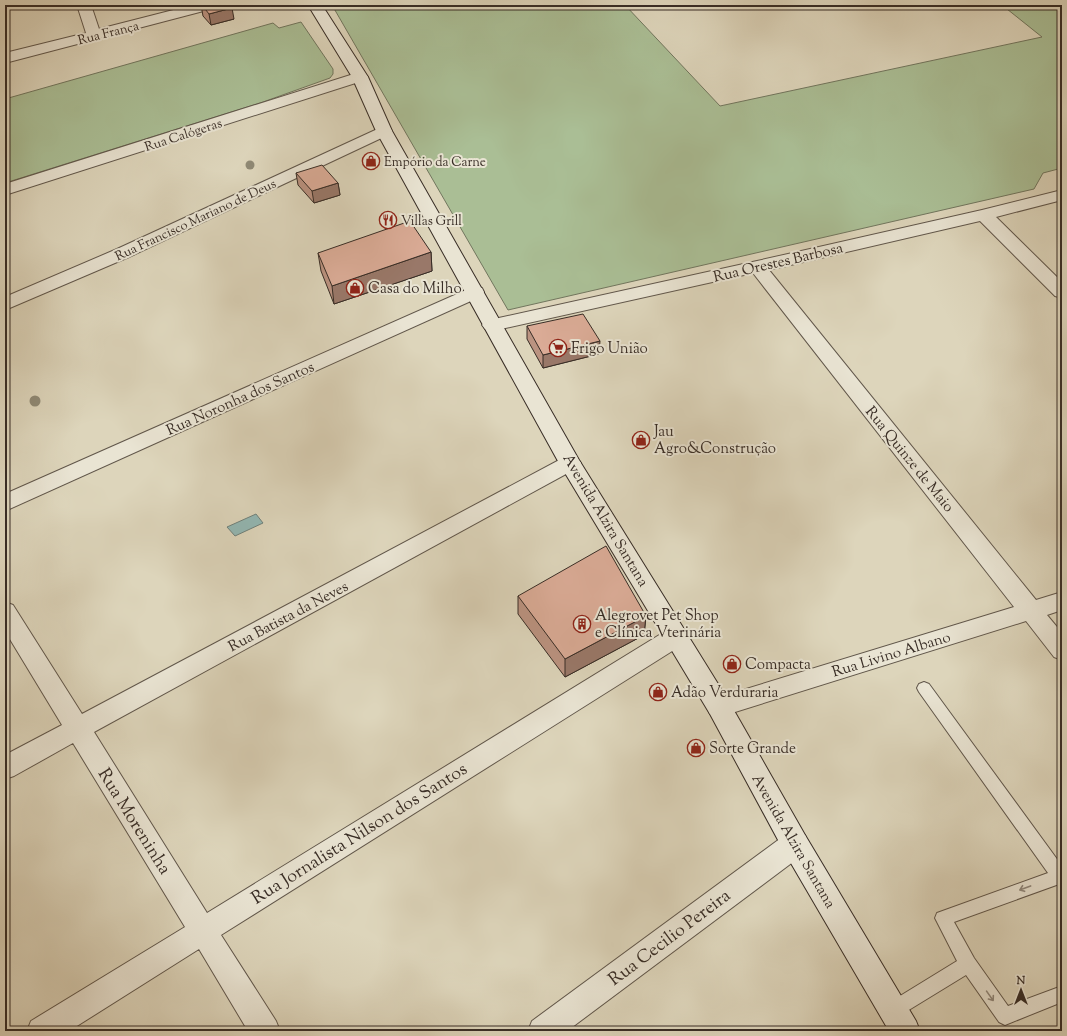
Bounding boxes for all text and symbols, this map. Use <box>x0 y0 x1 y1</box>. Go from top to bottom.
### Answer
street label: Rua França <box>76 18 141 50</box>
street label: Rua Calógeras <box>143 115 225 157</box>
shop icon: Empório da Carne <box>361 151 381 171</box>
place label: Empório da Carne <box>384 154 486 172</box>
street label: Rua Francisco Mariano de Deus <box>112 176 279 266</box>
restaurant icon: Villas Grill <box>378 210 398 230</box>
place label: Villas Grill <box>401 213 462 231</box>
street label: Rua Orestes Barbosa <box>711 238 845 289</box>
shop icon: Casa do Milho <box>345 278 365 298</box>
place label: Casa do Milho <box>368 279 462 300</box>
supermarket icon: Frigo União <box>548 338 568 358</box>
place label: Frigo União <box>571 339 648 360</box>
street label: Rua Noronha dos Santos <box>163 357 318 442</box>
street label: Rua Quinze de Maio <box>859 402 958 517</box>
place label: Jau Agro&Construção <box>653 422 776 460</box>
shop icon: Jau Agro&Construção <box>631 430 651 450</box>
street label: Avenida Alzira Santana <box>557 450 653 591</box>
street label: Rua Batista da Neves <box>225 577 353 658</box>
place label: Alegrovet Pet Shop e Clínica Vterinária <box>595 606 721 644</box>
building icon: Alegrovet Pet Shop e Clínica Vterinária <box>572 614 592 634</box>
street label: Rua Livino Albano <box>830 627 953 683</box>
shop icon: Compacta <box>722 654 742 674</box>
place label: Compacta <box>745 655 811 676</box>
shop icon: Adão Verduraria <box>648 682 668 702</box>
place label: Adão Verduraria <box>671 683 778 704</box>
shop icon: Sorte Grande <box>686 738 706 758</box>
place label: Sorte Grande <box>709 739 796 760</box>
street label: Rua Jornalista Nilson dos Santos <box>247 757 473 912</box>
street label: Rua Moreninha <box>90 764 177 880</box>
street label: Avenida Alzira Santana <box>746 771 840 913</box>
street label: Rua Cecilio Pereira <box>604 884 737 993</box>
one-way arrow <box>1020 885 1032 893</box>
north arrow <box>1001 970 1041 1010</box>
text: N <box>1016 973 1026 989</box>
one-way arrow <box>986 990 994 1001</box>

